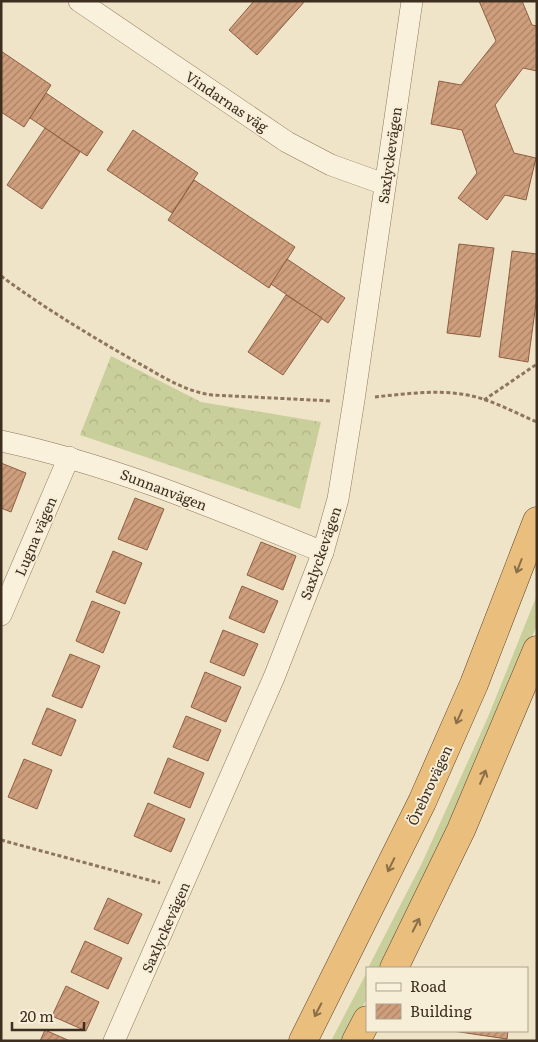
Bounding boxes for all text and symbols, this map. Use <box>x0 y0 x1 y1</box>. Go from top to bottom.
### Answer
street label: Vindarnas väg <box>182 66 272 136</box>
street label: Saxlyckevägen <box>372 105 406 205</box>
street label: Sunnanvägen <box>118 463 210 515</box>
street label: Lugna vägen <box>9 493 61 579</box>
street label: Saxlyckevägen <box>295 504 345 602</box>
one-way arrow <box>514 558 523 573</box>
one-way arrow <box>454 709 464 724</box>
street label: Örebrovägen <box>402 742 456 828</box>
one-way arrow <box>479 770 489 785</box>
one-way arrow <box>386 857 396 872</box>
street label: Saxlyckevägen <box>136 878 194 976</box>
one-way arrow <box>412 918 421 933</box>
legend <box>366 967 528 1032</box>
text: Road <box>410 974 446 997</box>
text: Building <box>410 999 472 1022</box>
scale bar <box>12 1000 85 1032</box>
one-way arrow <box>313 1002 322 1017</box>
text: 20 m <box>20 1004 54 1027</box>

